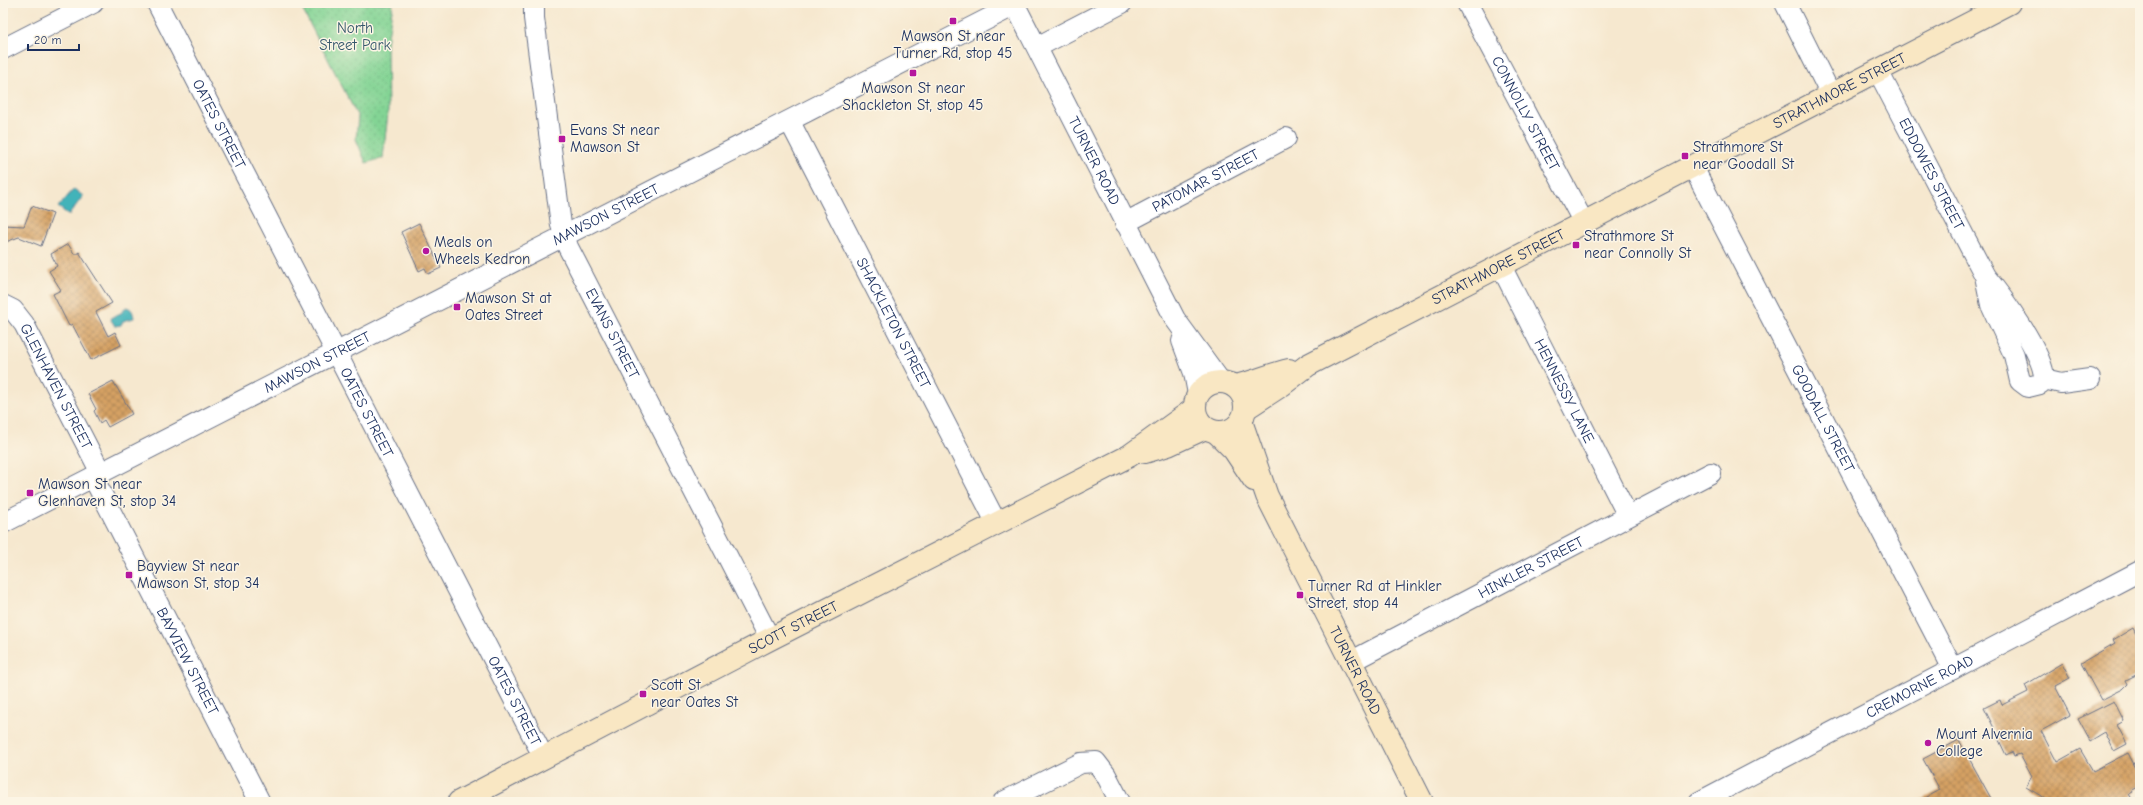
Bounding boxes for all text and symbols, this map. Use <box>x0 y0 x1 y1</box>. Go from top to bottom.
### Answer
marker: Mawson St near Turner Rd, stop 45 <box>948 16 958 26</box>
park label: North Street Park <box>319 19 391 54</box>
scale bar <box>28 26 79 52</box>
place label: Mawson St near Turner Rd, stop 45 <box>894 27 1012 62</box>
text: 20 m <box>34 33 62 47</box>
street label: STRATHMORE STREET <box>1770 49 1909 132</box>
street label: CONNOLLY STREET <box>1488 53 1564 174</box>
marker: Mawson St near Shackleton St, stop 45 <box>908 68 918 78</box>
street label: OATES STREET <box>189 76 250 172</box>
place label: Mawson St near Shackleton St, stop 45 <box>843 79 983 114</box>
street label: TURNER ROAD <box>1064 113 1124 208</box>
street label: EDDOWES STREET <box>1895 115 1968 233</box>
place label: Evans St near Mawson St <box>570 121 659 156</box>
marker: Evans St near Mawson St <box>557 134 567 144</box>
place label: Strathmore St near Goodall St <box>1693 138 1795 173</box>
street label: PATOMAR STREET <box>1149 145 1262 216</box>
marker: Strathmore St near Goodall St <box>1680 151 1690 161</box>
street label: MAWSON STREET <box>549 180 662 249</box>
street label: STRATHMORE STREET <box>1429 225 1568 309</box>
place label: Strathmore St near Connolly St <box>1584 227 1692 262</box>
place label: Meals on Wheels Kedron <box>434 233 530 268</box>
marker: Strathmore St near Connolly St <box>1571 240 1581 250</box>
marker: Meals on Wheels Kedron <box>421 246 431 256</box>
street label: SHACKLETON STREET <box>852 255 935 391</box>
street label: EVANS STREET <box>582 285 643 382</box>
place label: Mawson St at Oates Street <box>465 289 552 324</box>
marker: Mawson St at Oates Street <box>452 302 462 312</box>
street label: GLENHAVEN STREET <box>16 320 96 452</box>
street label: MAWSON STREET <box>261 327 374 397</box>
street label: HENNESSY LANE <box>1530 336 1598 446</box>
street label: GOODALL STREET <box>1788 361 1859 476</box>
street label: OATES STREET <box>336 364 397 460</box>
place label: Mawson St near Glenhaven St, stop 34 <box>38 475 176 510</box>
marker: Mawson St near Glenhaven St, stop 34 <box>25 488 35 498</box>
street label: HINKLER STREET <box>1475 532 1587 602</box>
place label: Bayview St near Mawson St, stop 34 <box>137 557 260 592</box>
marker: Bayview St near Mawson St, stop 34 <box>124 570 134 580</box>
place label: Turner Rd at Hinkler Street, stop 44 <box>1308 577 1442 612</box>
marker: Turner Rd at Hinkler Street, stop 44 <box>1295 590 1305 600</box>
street label: SCOTT STREET <box>745 597 841 658</box>
street label: BAYVIEW STREET <box>153 604 223 718</box>
street label: TURNER ROAD <box>1325 623 1385 718</box>
street label: CREMORNE ROAD <box>1863 651 1976 722</box>
street label: OATES STREET <box>484 653 545 749</box>
place label: Scott St near Oates St <box>651 676 739 711</box>
marker: Scott St near Oates St <box>638 689 648 699</box>
place label: Mount Alvernia College <box>1936 725 2033 760</box>
marker: Mount Alvernia College <box>1923 738 1933 748</box>

